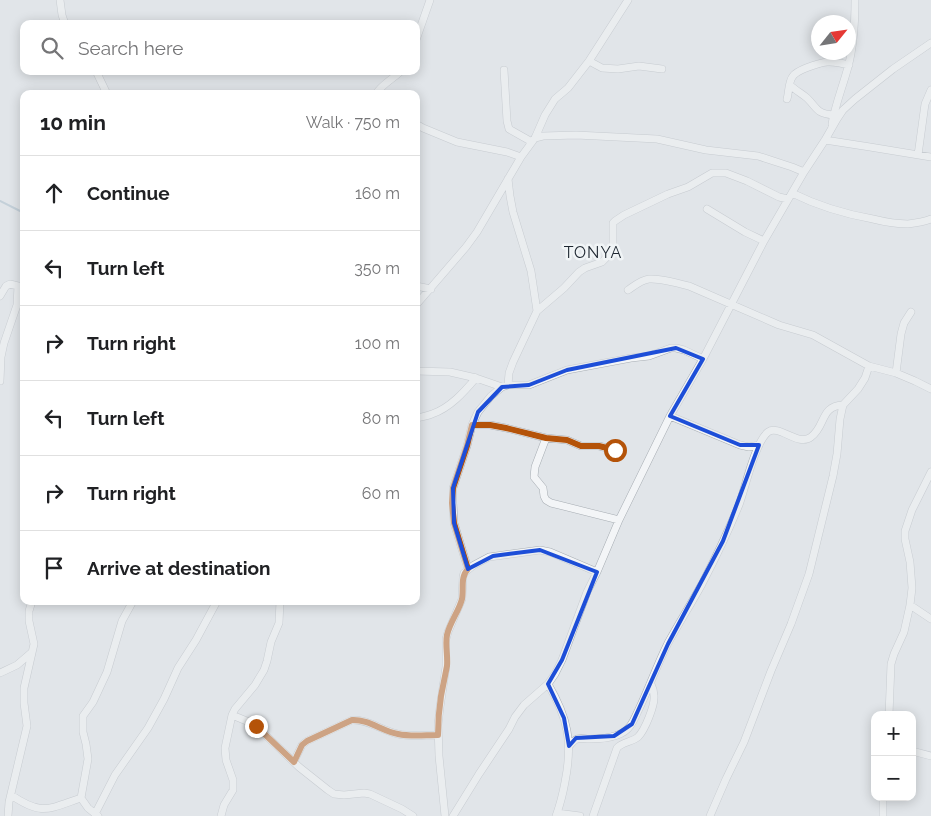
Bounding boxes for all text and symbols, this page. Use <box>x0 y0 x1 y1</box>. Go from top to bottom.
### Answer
north arrow <box>811 15 856 60</box>
search box <box>20 20 420 75</box>
icon: search <box>38 34 66 62</box>
text: Search here <box>78 37 184 59</box>
text: 10 min <box>40 110 106 135</box>
text: Walk · 750 m <box>306 113 400 132</box>
icon: ahead <box>40 179 68 207</box>
text: Continue <box>87 182 170 204</box>
text: 160 m <box>355 184 400 203</box>
district label: TONYA <box>564 243 622 262</box>
icon: left <box>40 254 68 282</box>
text: Turn left <box>87 257 164 279</box>
text: 350 m <box>354 259 400 278</box>
icon: right <box>40 329 68 357</box>
text: Turn right <box>87 332 176 354</box>
text: 100 m <box>355 334 400 353</box>
icon: left <box>40 404 68 432</box>
text: Turn left <box>87 407 164 429</box>
text: 80 m <box>362 409 400 428</box>
route start <box>604 439 627 462</box>
icon: right <box>40 479 68 507</box>
text: Turn right <box>87 482 176 504</box>
text: 60 m <box>362 484 400 503</box>
icon: arrive <box>40 554 68 582</box>
text: Arrive at destination <box>87 557 271 579</box>
map controls <box>871 711 916 801</box>
button: + <box>871 711 916 756</box>
route end <box>245 715 268 738</box>
button: − <box>871 756 916 801</box>

